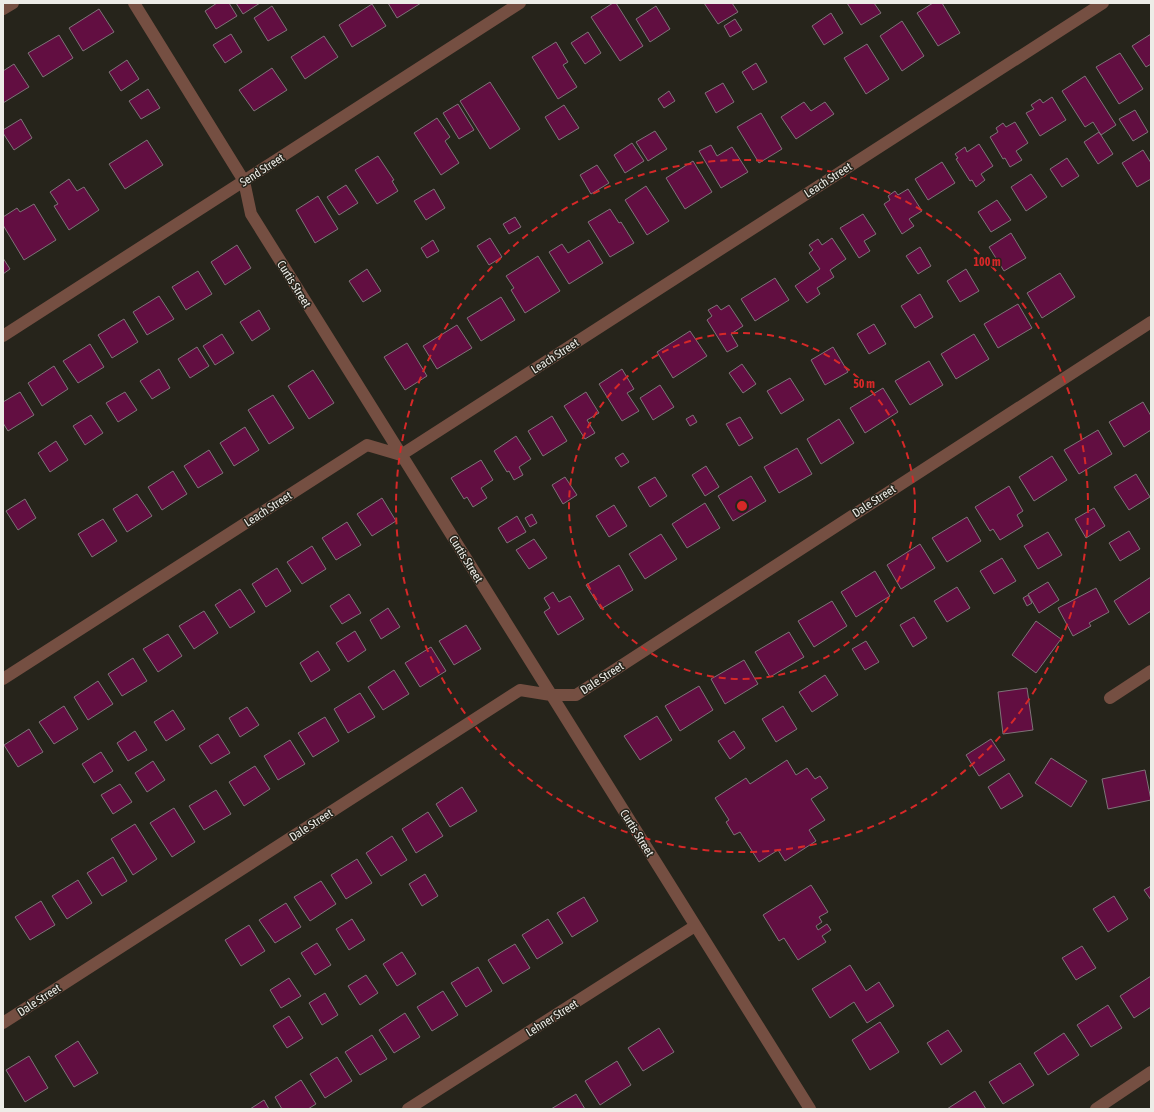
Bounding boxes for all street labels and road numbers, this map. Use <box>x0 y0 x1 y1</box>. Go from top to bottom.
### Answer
street label: Send Street <box>237 150 287 189</box>
street label: Leach Street <box>802 159 855 201</box>
street label: Curtis Street <box>274 258 314 311</box>
street label: Leach Street <box>529 335 582 377</box>
street label: Dale Street <box>850 482 899 520</box>
street label: Leach Street <box>242 488 295 530</box>
street label: Curtis Street <box>446 533 486 586</box>
street label: Dale Street <box>578 659 627 697</box>
street label: Dale Street <box>287 806 336 844</box>
street label: Curtis Street <box>617 807 657 860</box>
street label: Dale Street <box>15 981 64 1019</box>
street label: Lehner Street <box>523 996 581 1039</box>

